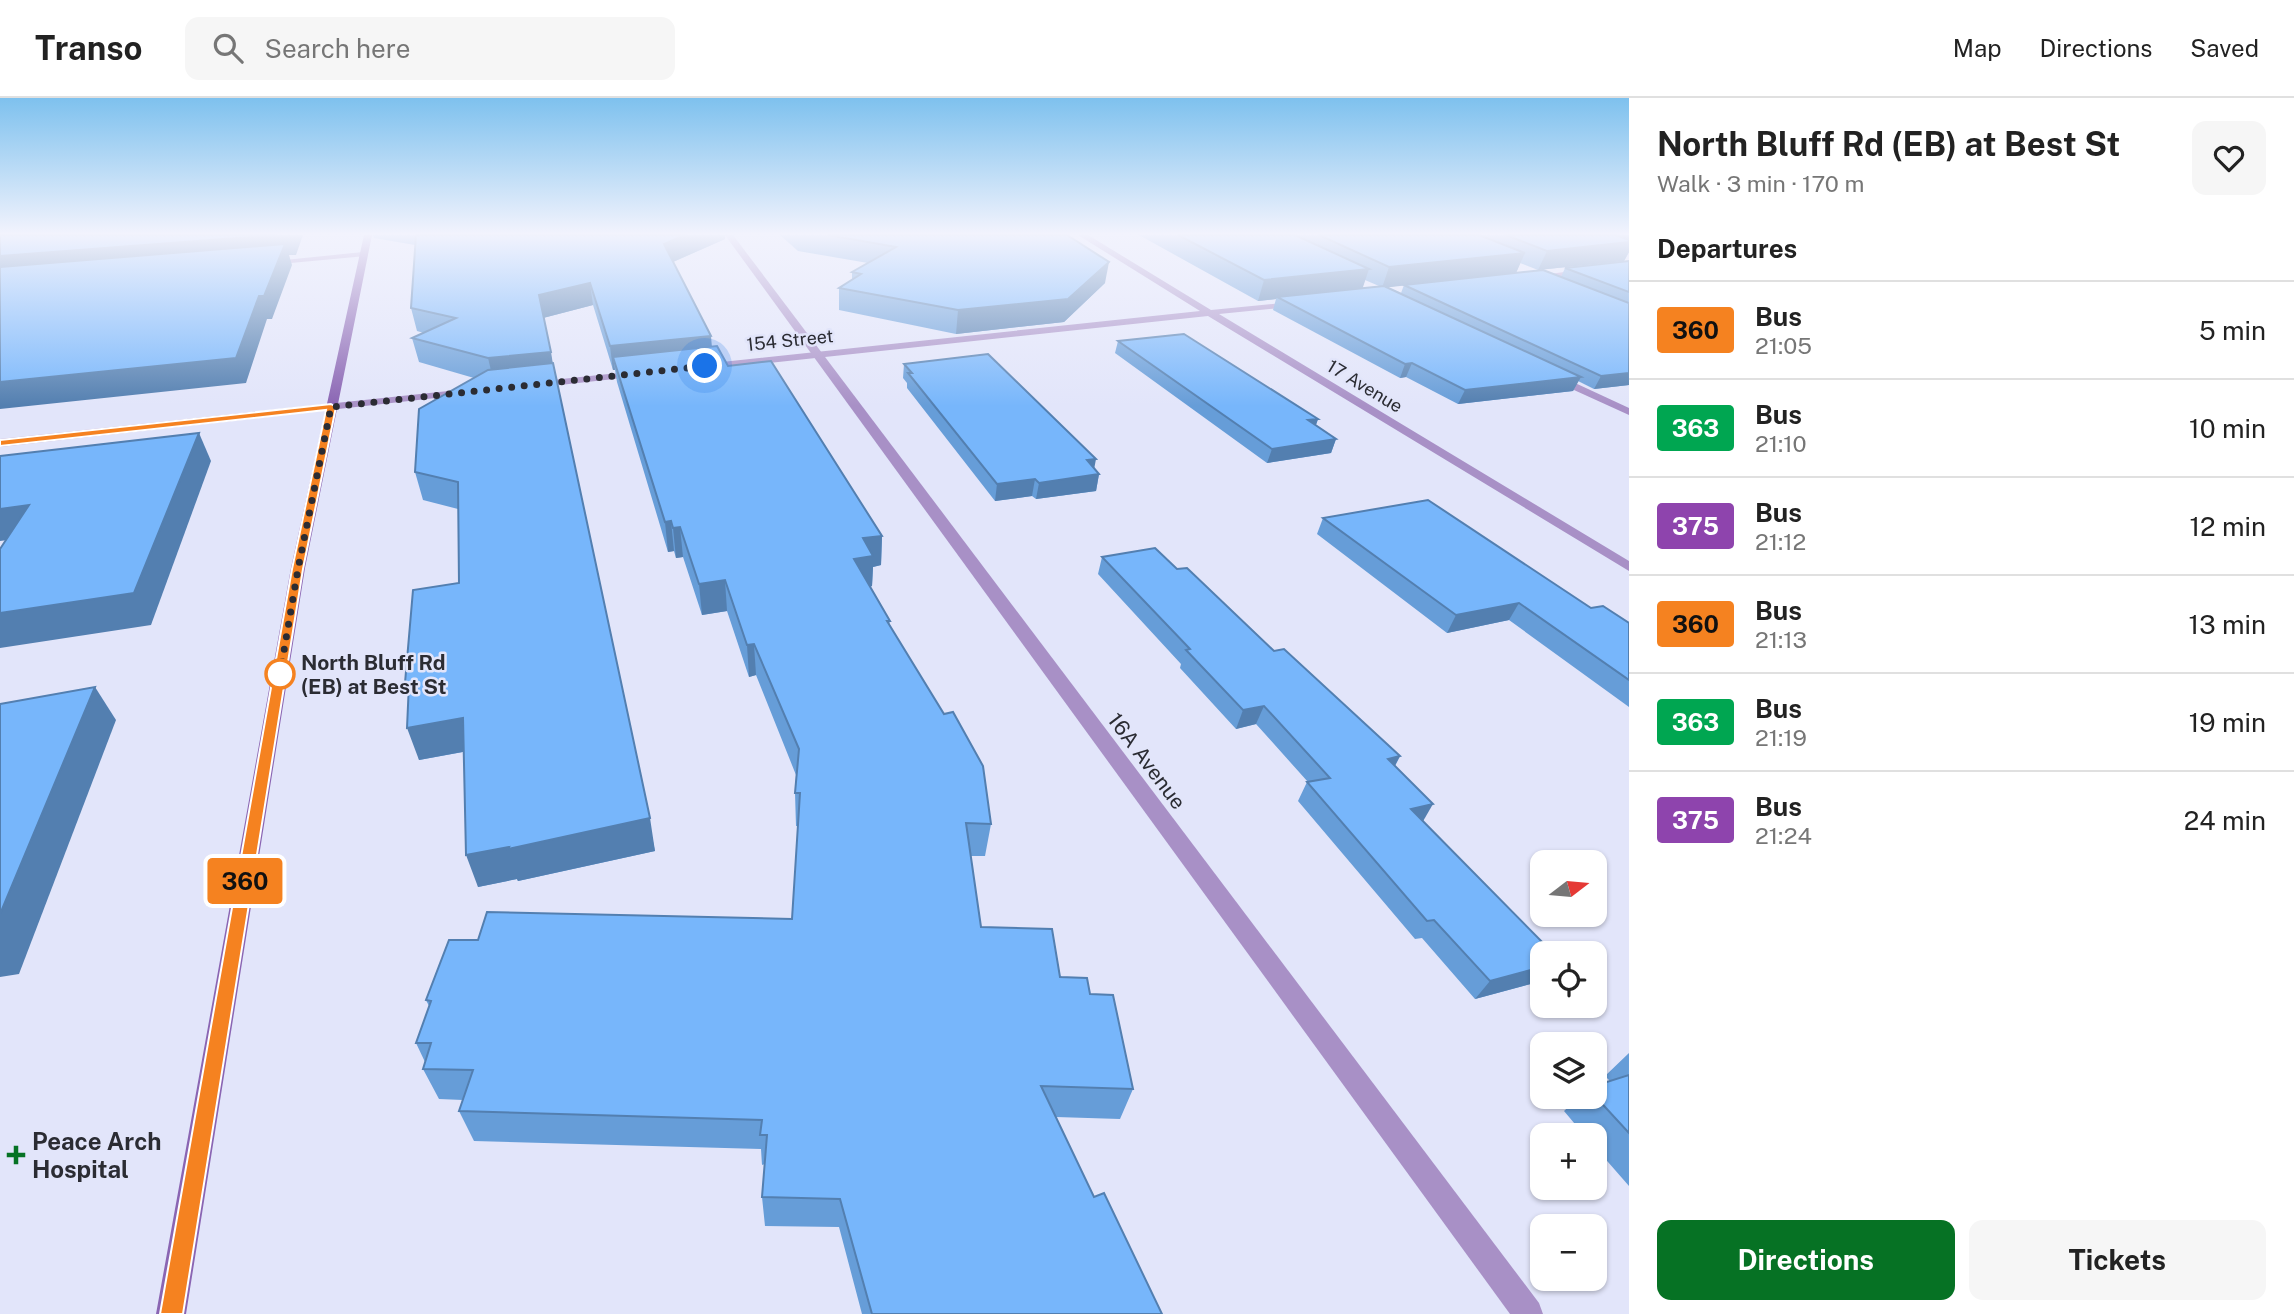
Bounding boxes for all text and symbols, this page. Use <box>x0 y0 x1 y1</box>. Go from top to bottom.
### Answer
search box <box>185 17 675 80</box>
text: Transo <box>35 29 143 67</box>
icon: search <box>209 29 247 67</box>
text: Search here <box>265 33 411 64</box>
text: Map <box>1953 34 2002 62</box>
text: Directions <box>2040 34 2152 62</box>
text: Saved <box>2190 34 2259 62</box>
button: heart <box>2192 121 2266 195</box>
text: North Bluff Rd (EB) at Best St <box>1657 125 2120 163</box>
text: Walk · 3 min · 170 m <box>1657 170 1864 197</box>
text: Departures <box>1657 233 1797 264</box>
text: Bus <box>1755 301 1802 332</box>
text: 5 min <box>2199 315 2266 346</box>
text: 360 <box>1672 316 1719 344</box>
street label: 154 Street <box>746 325 834 355</box>
text: 21:05 <box>1755 332 1812 359</box>
your location <box>687 348 722 383</box>
street label: 17 Avenue <box>1323 355 1407 417</box>
text: Bus <box>1755 399 1802 430</box>
text: 10 min <box>2189 413 2266 444</box>
text: 363 <box>1672 414 1719 442</box>
text: 21:10 <box>1755 430 1807 457</box>
text: Bus <box>1755 497 1802 528</box>
text: 12 min <box>2190 511 2266 542</box>
text: 375 <box>1672 512 1719 540</box>
text: 21:12 <box>1755 528 1806 555</box>
text: Bus <box>1755 595 1802 626</box>
text: 13 min <box>2189 609 2266 640</box>
text: 360 <box>1672 610 1719 638</box>
text: 21:13 <box>1755 626 1807 653</box>
place label: North Bluff Rd (EB) at Best St <box>301 650 447 699</box>
marker: North Bluff Rd (EB) at Best St <box>265 659 295 689</box>
text: Bus <box>1755 693 1802 724</box>
text: 19 min <box>2189 707 2266 738</box>
street label: 16A Avenue <box>1103 708 1191 814</box>
text: 363 <box>1672 708 1719 736</box>
text: 21:19 <box>1755 724 1807 751</box>
text: Bus <box>1755 791 1802 822</box>
text: 24 min <box>2184 805 2266 836</box>
text: 375 <box>1672 806 1719 834</box>
text: 21:24 <box>1755 822 1812 849</box>
north arrow <box>1530 850 1606 928</box>
map controls <box>1530 850 1607 1291</box>
line badge: 360 <box>205 858 285 904</box>
text: 360 <box>221 867 269 895</box>
button: locate <box>1530 941 1607 1018</box>
button: layers <box>1530 1032 1607 1109</box>
button: + <box>1530 1123 1607 1200</box>
place label: Peace Arch Hospital <box>32 1127 161 1183</box>
marker: Peace Arch Hospital <box>6 1145 26 1165</box>
button: − <box>1530 1214 1607 1291</box>
button: Directions <box>1657 1220 1955 1300</box>
button: Tickets <box>1969 1220 2266 1300</box>

